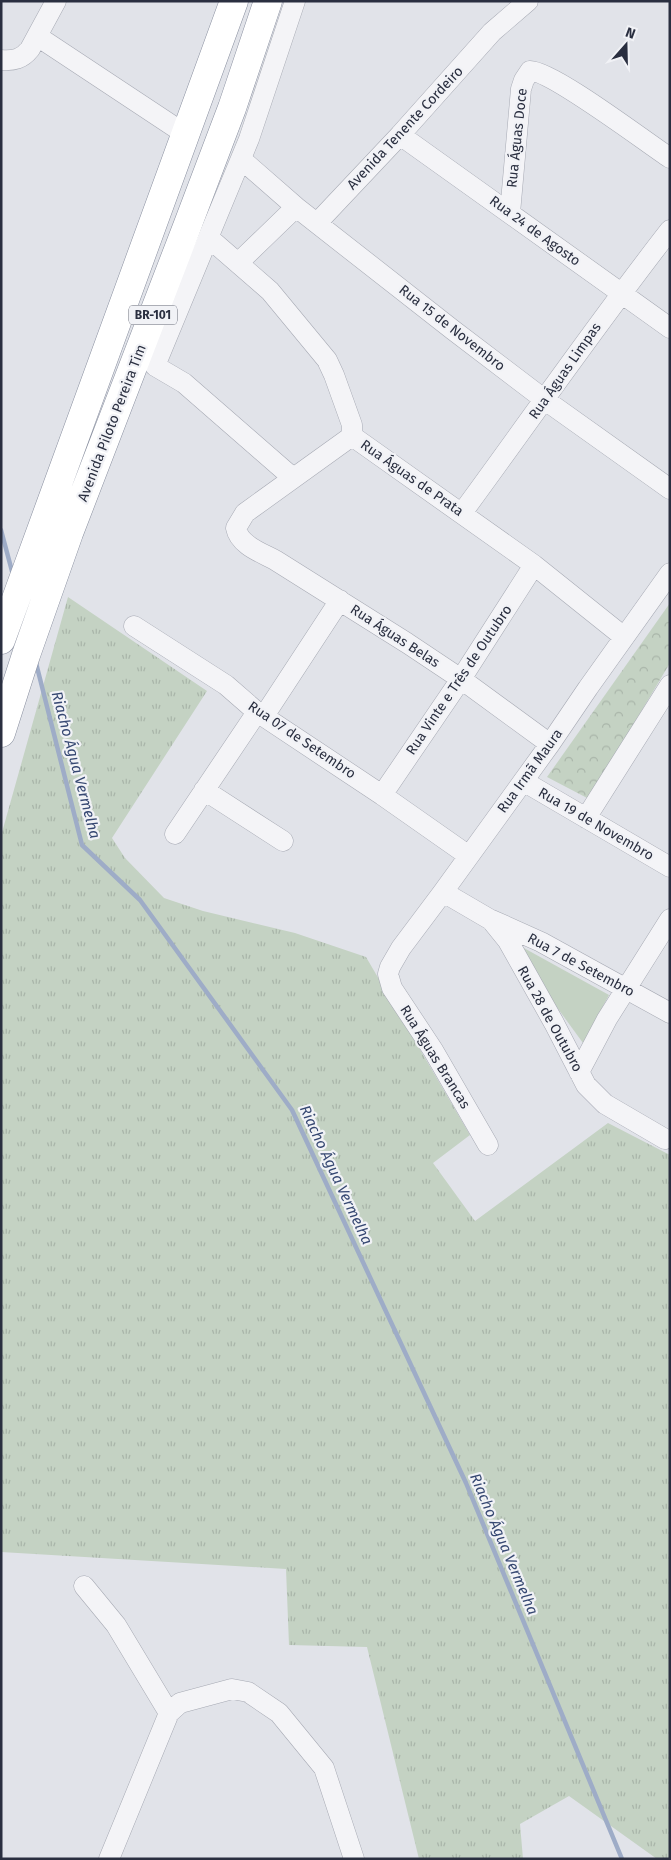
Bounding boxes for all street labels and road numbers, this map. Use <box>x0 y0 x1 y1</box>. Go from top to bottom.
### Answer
street label: Avenida Tenente Cordeiro <box>343 63 467 193</box>
street label: Rua Águas Doce <box>502 87 531 189</box>
street label: Rua 24 de Agosto <box>486 192 584 270</box>
street label: Rua 15 de Novembro <box>396 281 508 375</box>
road number: BR-101 <box>129 306 177 324</box>
street label: Rua Águas Limpas <box>524 318 605 423</box>
street label: Avenida Piloto Pereira Tim <box>74 342 150 504</box>
street label: Rua Águas de Prata <box>357 435 467 520</box>
street label: Rua Águas Belas <box>347 600 444 671</box>
street label: Rua Vinte e Três de Outubro <box>402 602 516 758</box>
street label: Rua 07 de Setembro <box>245 698 359 782</box>
street label: Rua Irmã Maura <box>494 726 566 816</box>
street label: Rua 19 de Novembro <box>535 784 657 864</box>
street label: Rua 7 de Setembro <box>525 930 637 1000</box>
street label: Rua 28 de Outubro <box>514 963 586 1075</box>
street label: Rua Águas Brancas <box>396 1002 475 1112</box>

